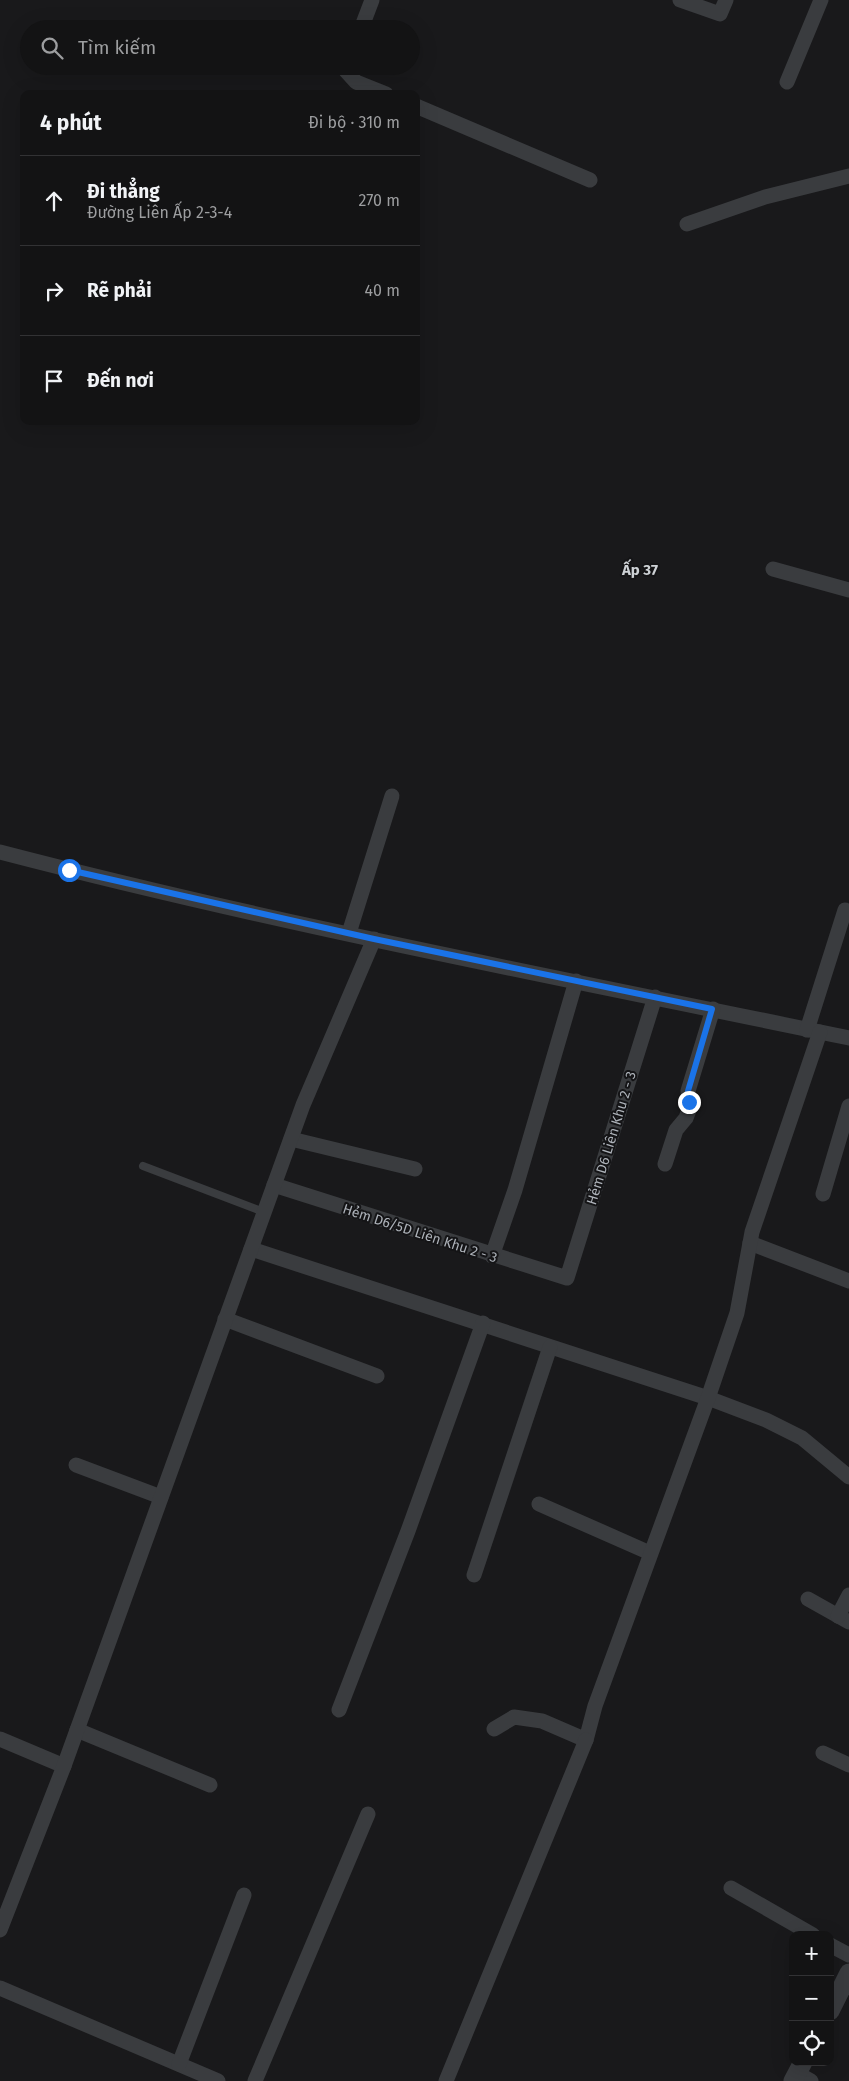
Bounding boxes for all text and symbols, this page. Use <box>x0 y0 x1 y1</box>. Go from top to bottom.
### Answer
search box <box>20 20 420 75</box>
icon: search <box>38 34 66 62</box>
text: Tìm kiếm <box>78 36 156 59</box>
text: 4 phút <box>40 110 102 136</box>
text: Đi bộ · 310 m <box>308 113 400 132</box>
text: Đi thẳng <box>87 180 160 203</box>
icon: ahead <box>40 187 68 215</box>
text: 270 m <box>358 191 400 210</box>
text: Đường Liên Ấp 2-3-4 <box>87 203 232 222</box>
icon: right <box>40 277 68 305</box>
text: Rẽ phải <box>87 279 152 302</box>
text: 40 m <box>365 281 400 300</box>
icon: arrive <box>40 367 68 395</box>
text: Đến nơi <box>87 369 154 392</box>
district label: Ấp 37 <box>621 558 658 579</box>
route start <box>58 859 81 882</box>
street label: Hẻm D6 Liên Khu 2 - 3 <box>583 1069 640 1207</box>
route end <box>678 1091 701 1114</box>
street label: Hẻm D6/5D Liên Khu 2 - 3 <box>340 1200 499 1267</box>
map controls <box>789 1931 834 2066</box>
button: + <box>789 1931 834 1976</box>
button: − <box>789 1976 834 2021</box>
button: locate <box>789 2021 834 2066</box>

